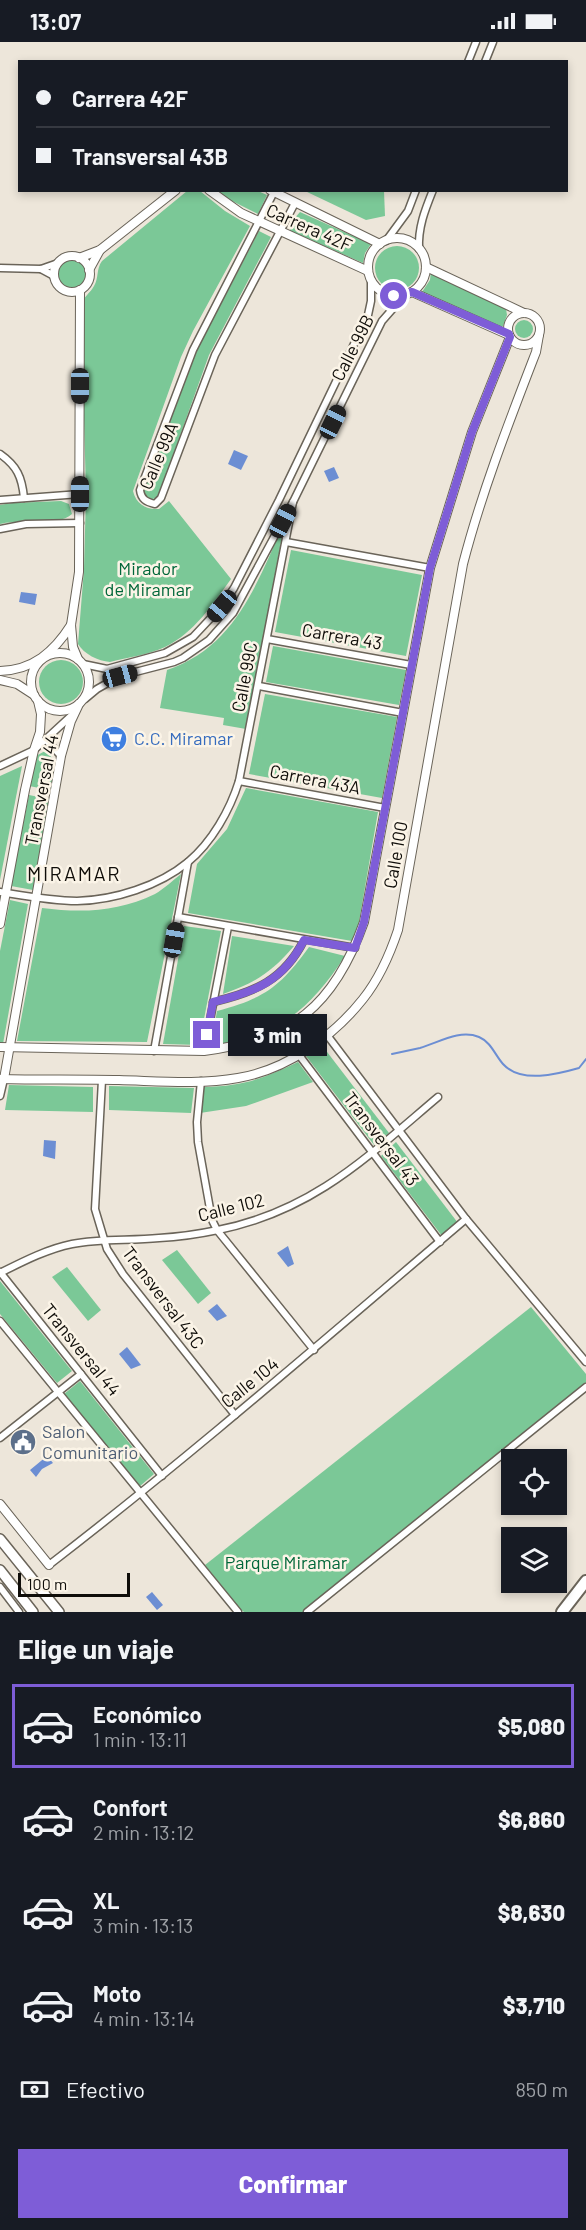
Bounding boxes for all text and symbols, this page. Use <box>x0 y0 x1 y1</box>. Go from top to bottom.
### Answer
text: 13:07 <box>30 8 81 34</box>
text: Carrera 42F <box>72 85 188 111</box>
text: Transversal 43B <box>72 143 228 169</box>
street label: Carrera 42F <box>263 198 356 256</box>
route start <box>380 282 407 309</box>
street label: Calle 99B <box>326 311 378 384</box>
car <box>71 368 89 404</box>
car <box>317 402 349 442</box>
street label: Calle 99A <box>134 418 182 493</box>
car <box>71 476 89 512</box>
car <box>267 501 299 541</box>
park label: Mirador de Miramar <box>105 557 192 600</box>
car <box>204 586 240 626</box>
street label: Carrera 43 <box>300 618 384 654</box>
street label: Calle 99C <box>226 640 262 714</box>
car <box>100 663 140 689</box>
supermarket icon: C.C. Miramar <box>99 724 129 754</box>
place label: C.C. Miramar <box>134 727 233 749</box>
street label: Transversal 44 <box>19 732 63 847</box>
street label: Carrera 43A <box>268 759 363 799</box>
street label: Calle 100 <box>378 819 412 890</box>
district label: MIRAMAR <box>27 861 121 885</box>
car <box>162 921 186 959</box>
callout: 3 min <box>228 1014 327 1056</box>
route end <box>193 1021 220 1048</box>
text: 3 min <box>254 1023 301 1047</box>
street label: Transversal 43 <box>339 1087 424 1190</box>
street label: Calle 102 <box>195 1188 266 1226</box>
street label: Transversal 43C <box>118 1242 210 1353</box>
street label: Transversal 44 <box>38 1299 126 1400</box>
street label: Calle 104 <box>216 1352 283 1412</box>
place label: Salon Comunitario <box>42 1420 138 1463</box>
public building icon: Salon Comunitario <box>8 1427 38 1457</box>
map controls <box>501 1449 567 1593</box>
button: locate <box>501 1449 567 1515</box>
button: layers <box>501 1527 567 1593</box>
park label: Parque Miramar <box>225 1551 348 1573</box>
scale bar <box>18 1570 130 1598</box>
text: 100 m <box>27 1574 67 1593</box>
text: Elige un viaje <box>18 1632 174 1664</box>
icon: car <box>21 1699 75 1753</box>
text: Económico <box>93 1701 202 1727</box>
text: $5,080 <box>498 1713 565 1739</box>
text: 1 min · 13:11 <box>93 1727 187 1751</box>
icon: car <box>21 1792 75 1846</box>
text: Confort <box>93 1794 168 1820</box>
text: $6,860 <box>498 1806 565 1832</box>
text: 2 min · 13:12 <box>93 1820 194 1844</box>
icon: car <box>21 1885 75 1939</box>
text: XL <box>93 1887 119 1913</box>
text: $8,630 <box>498 1899 565 1925</box>
text: 3 min · 13:13 <box>93 1913 193 1937</box>
icon: car <box>21 1978 75 2032</box>
text: Moto <box>93 1980 141 2006</box>
text: $3,710 <box>503 1992 565 2018</box>
text: 4 min · 13:14 <box>93 2006 195 2030</box>
icon: cash <box>18 2073 51 2106</box>
text: Efectivo <box>66 2076 145 2102</box>
text: 850 m <box>515 2077 568 2101</box>
button: Confirmar <box>18 2149 568 2218</box>

